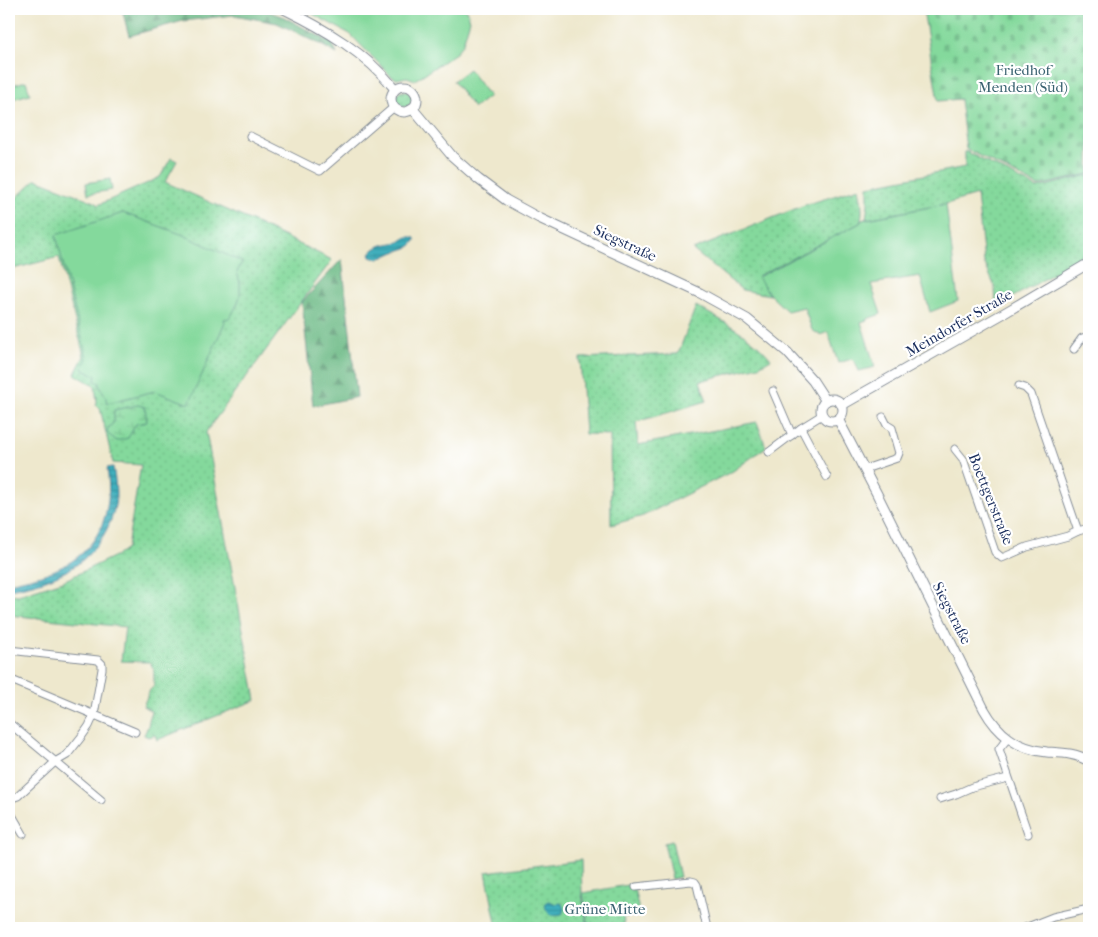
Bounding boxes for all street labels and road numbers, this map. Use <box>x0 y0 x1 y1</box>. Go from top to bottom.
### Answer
street label: Siegstraße <box>591 221 660 266</box>
street label: Meindorfer Straße <box>903 285 1016 361</box>
street label: Boettgerstraße <box>964 451 1018 548</box>
street label: Siegstraße <box>929 579 976 648</box>

